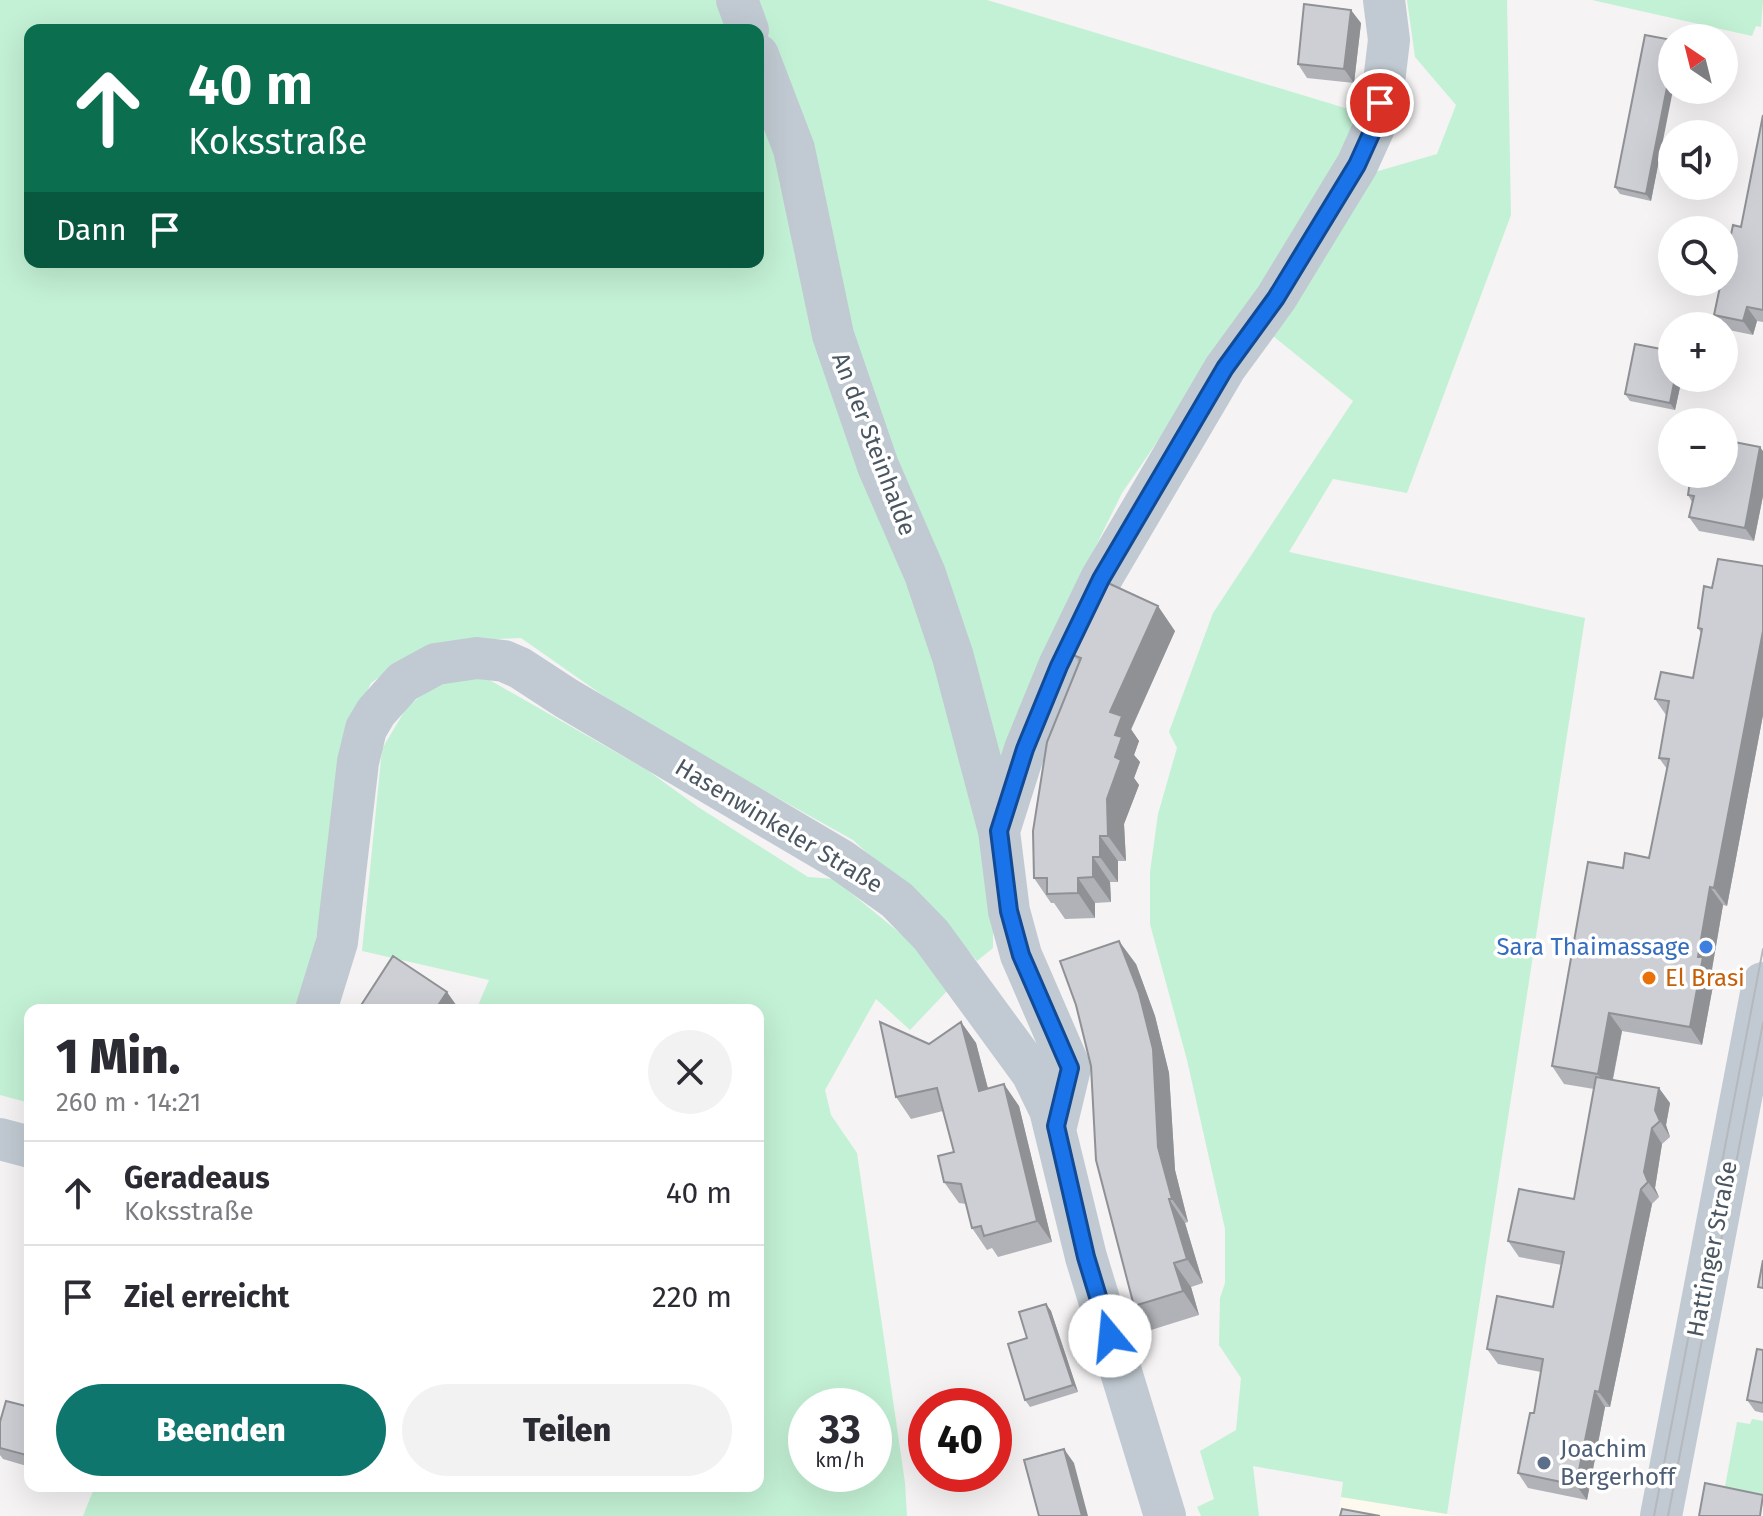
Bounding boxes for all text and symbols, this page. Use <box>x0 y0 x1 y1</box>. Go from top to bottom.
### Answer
north arrow <box>1658 24 1738 104</box>
map controls <box>1658 24 1738 488</box>
text: 40 m <box>188 52 313 119</box>
icon: ahead <box>56 56 160 160</box>
pin <box>1346 69 1414 137</box>
icon: arrive <box>1358 81 1402 125</box>
text: Koksstraße <box>188 120 367 164</box>
button: sound <box>1658 120 1738 200</box>
icon: arrive <box>143 208 187 252</box>
text: Dann <box>56 212 127 248</box>
button: search <box>1658 216 1738 296</box>
button: + <box>1658 312 1738 392</box>
street label: An der Steinhalde <box>826 349 922 539</box>
button: − <box>1658 408 1738 488</box>
street label: Hasenwinkeler Straße <box>670 753 888 899</box>
place label: Sara Thaimassage <box>1496 933 1690 961</box>
marker: Sara Thaimassage <box>1697 938 1715 956</box>
place label: El Brasi <box>1665 964 1745 992</box>
marker: El Brasi <box>1640 969 1658 987</box>
text: 1 Min. <box>56 1028 180 1086</box>
button: close <box>648 1030 732 1114</box>
text: 260 m · 14:21 <box>56 1087 201 1118</box>
street label: Hattinger Straße <box>1681 1159 1743 1339</box>
text: Geradeaus <box>124 1160 270 1196</box>
icon: ahead <box>56 1171 100 1215</box>
text: 40 m <box>666 1175 732 1211</box>
text: Koksstraße <box>124 1196 254 1227</box>
icon: arrive <box>56 1275 100 1319</box>
text: Ziel erreicht <box>124 1279 289 1315</box>
text: 220 m <box>652 1279 732 1315</box>
position arrow <box>1068 1294 1152 1378</box>
button: Beenden <box>56 1384 386 1476</box>
button: Teilen <box>402 1384 732 1476</box>
speed limit sign: 40 <box>908 1388 1012 1492</box>
text: 33 <box>819 1406 861 1454</box>
place label: Joachim Bergerhoff <box>1560 1435 1677 1491</box>
text: km/h <box>815 1448 865 1472</box>
marker: Joachim Bergerhoff <box>1535 1454 1553 1472</box>

